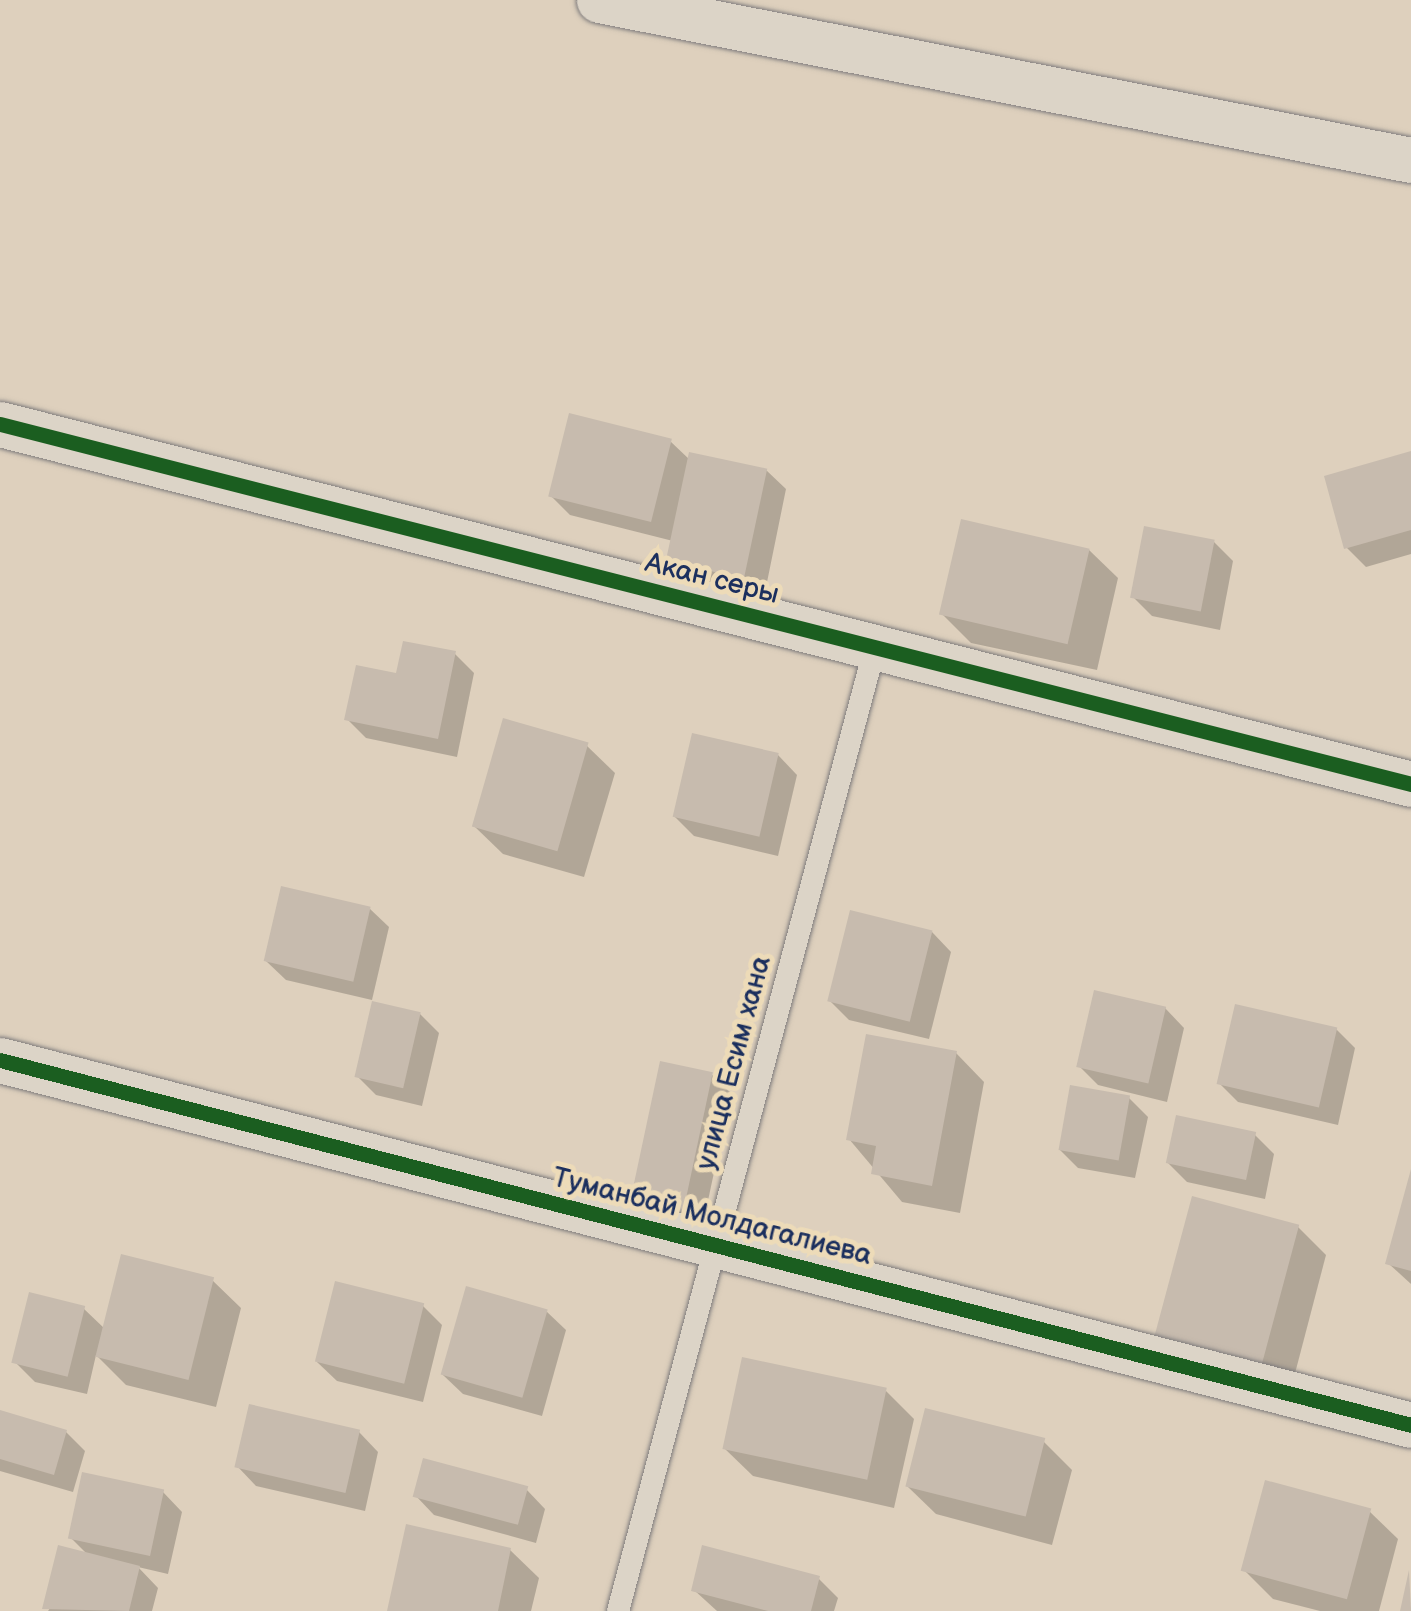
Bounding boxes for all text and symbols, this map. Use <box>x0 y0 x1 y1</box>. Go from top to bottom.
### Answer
street label: Акан серы <box>642 546 782 612</box>
street label: улица Есим хана <box>689 952 779 1174</box>
street label: Туманбай Молдагалиева <box>549 1161 875 1273</box>

